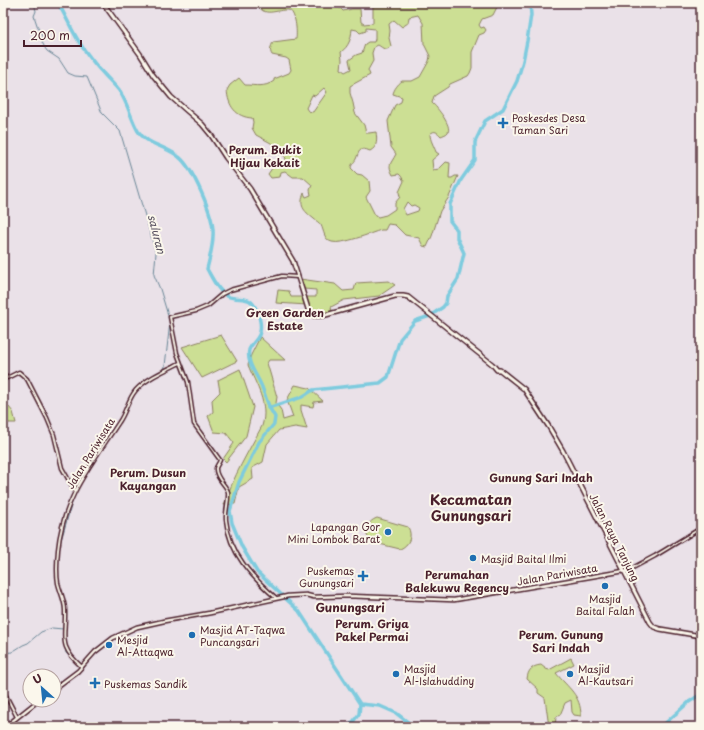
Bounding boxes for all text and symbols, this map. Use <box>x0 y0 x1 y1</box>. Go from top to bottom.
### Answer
scale bar <box>24 22 81 48</box>
text: 200 m <box>30 26 70 44</box>
place label: Poskesdes Desa Taman Sari <box>512 110 586 137</box>
marker: Poskesdes Desa Taman Sari <box>497 117 509 129</box>
district label: Perum. Bukit Hijau Kekait <box>229 141 301 171</box>
water label: saluran <box>144 212 170 256</box>
district label: Green Garden Estate <box>246 304 324 334</box>
street label: Jalan Pariwisata <box>62 414 118 491</box>
district label: Perum. Dusun Kayangan <box>110 464 186 494</box>
district label: Gunung Sari Indah <box>489 469 593 486</box>
district label: Kecamatan Gunungsari <box>430 489 512 526</box>
street label: Jalan Raya Tanjung <box>586 491 644 584</box>
place label: Lapangan Gor Mini Lombok Barat <box>288 519 380 546</box>
marker: Lapangan Gor Mini Lombok Barat <box>383 527 393 537</box>
place label: Masjid Baital Ilmi <box>481 551 567 566</box>
marker: Masjid Baital Ilmi <box>468 553 478 563</box>
street label: Jalan Pariwisata <box>516 559 599 588</box>
place label: Puskemas Gunungsari <box>299 563 354 590</box>
district label: Perumahan Balekuwu Regency <box>405 566 509 596</box>
marker: Puskemas Gunungsari <box>357 570 369 582</box>
marker: Masjid Baital Falah <box>600 581 610 591</box>
place label: Masjid Baital Falah <box>576 591 635 618</box>
district label: Gunungsari <box>315 598 385 616</box>
district label: Perum. Griya Pakel Permai <box>335 615 409 645</box>
place label: Masjid AT-Taqwa Puncangsari <box>200 622 286 649</box>
district label: Perum. Gunung Sari Indah <box>519 626 604 656</box>
marker: Masjid AT-Taqwa Puncangsari <box>187 630 197 640</box>
place label: Mesjid Al-Attaqwa <box>117 632 174 659</box>
marker: Mesjid Al-Attaqwa <box>104 640 114 650</box>
place label: Masjid Al-Islahuddiny <box>404 661 474 688</box>
place label: Masjid Al-Kautsari <box>578 661 633 688</box>
north arrow <box>22 668 62 708</box>
text: U <box>30 669 45 688</box>
marker: Masjid Al-Islahuddiny <box>391 669 401 679</box>
marker: Masjid Al-Kautsari <box>565 669 575 679</box>
place label: Puskemas Sandik <box>104 676 187 691</box>
marker: Puskemas Sandik <box>89 677 101 689</box>

